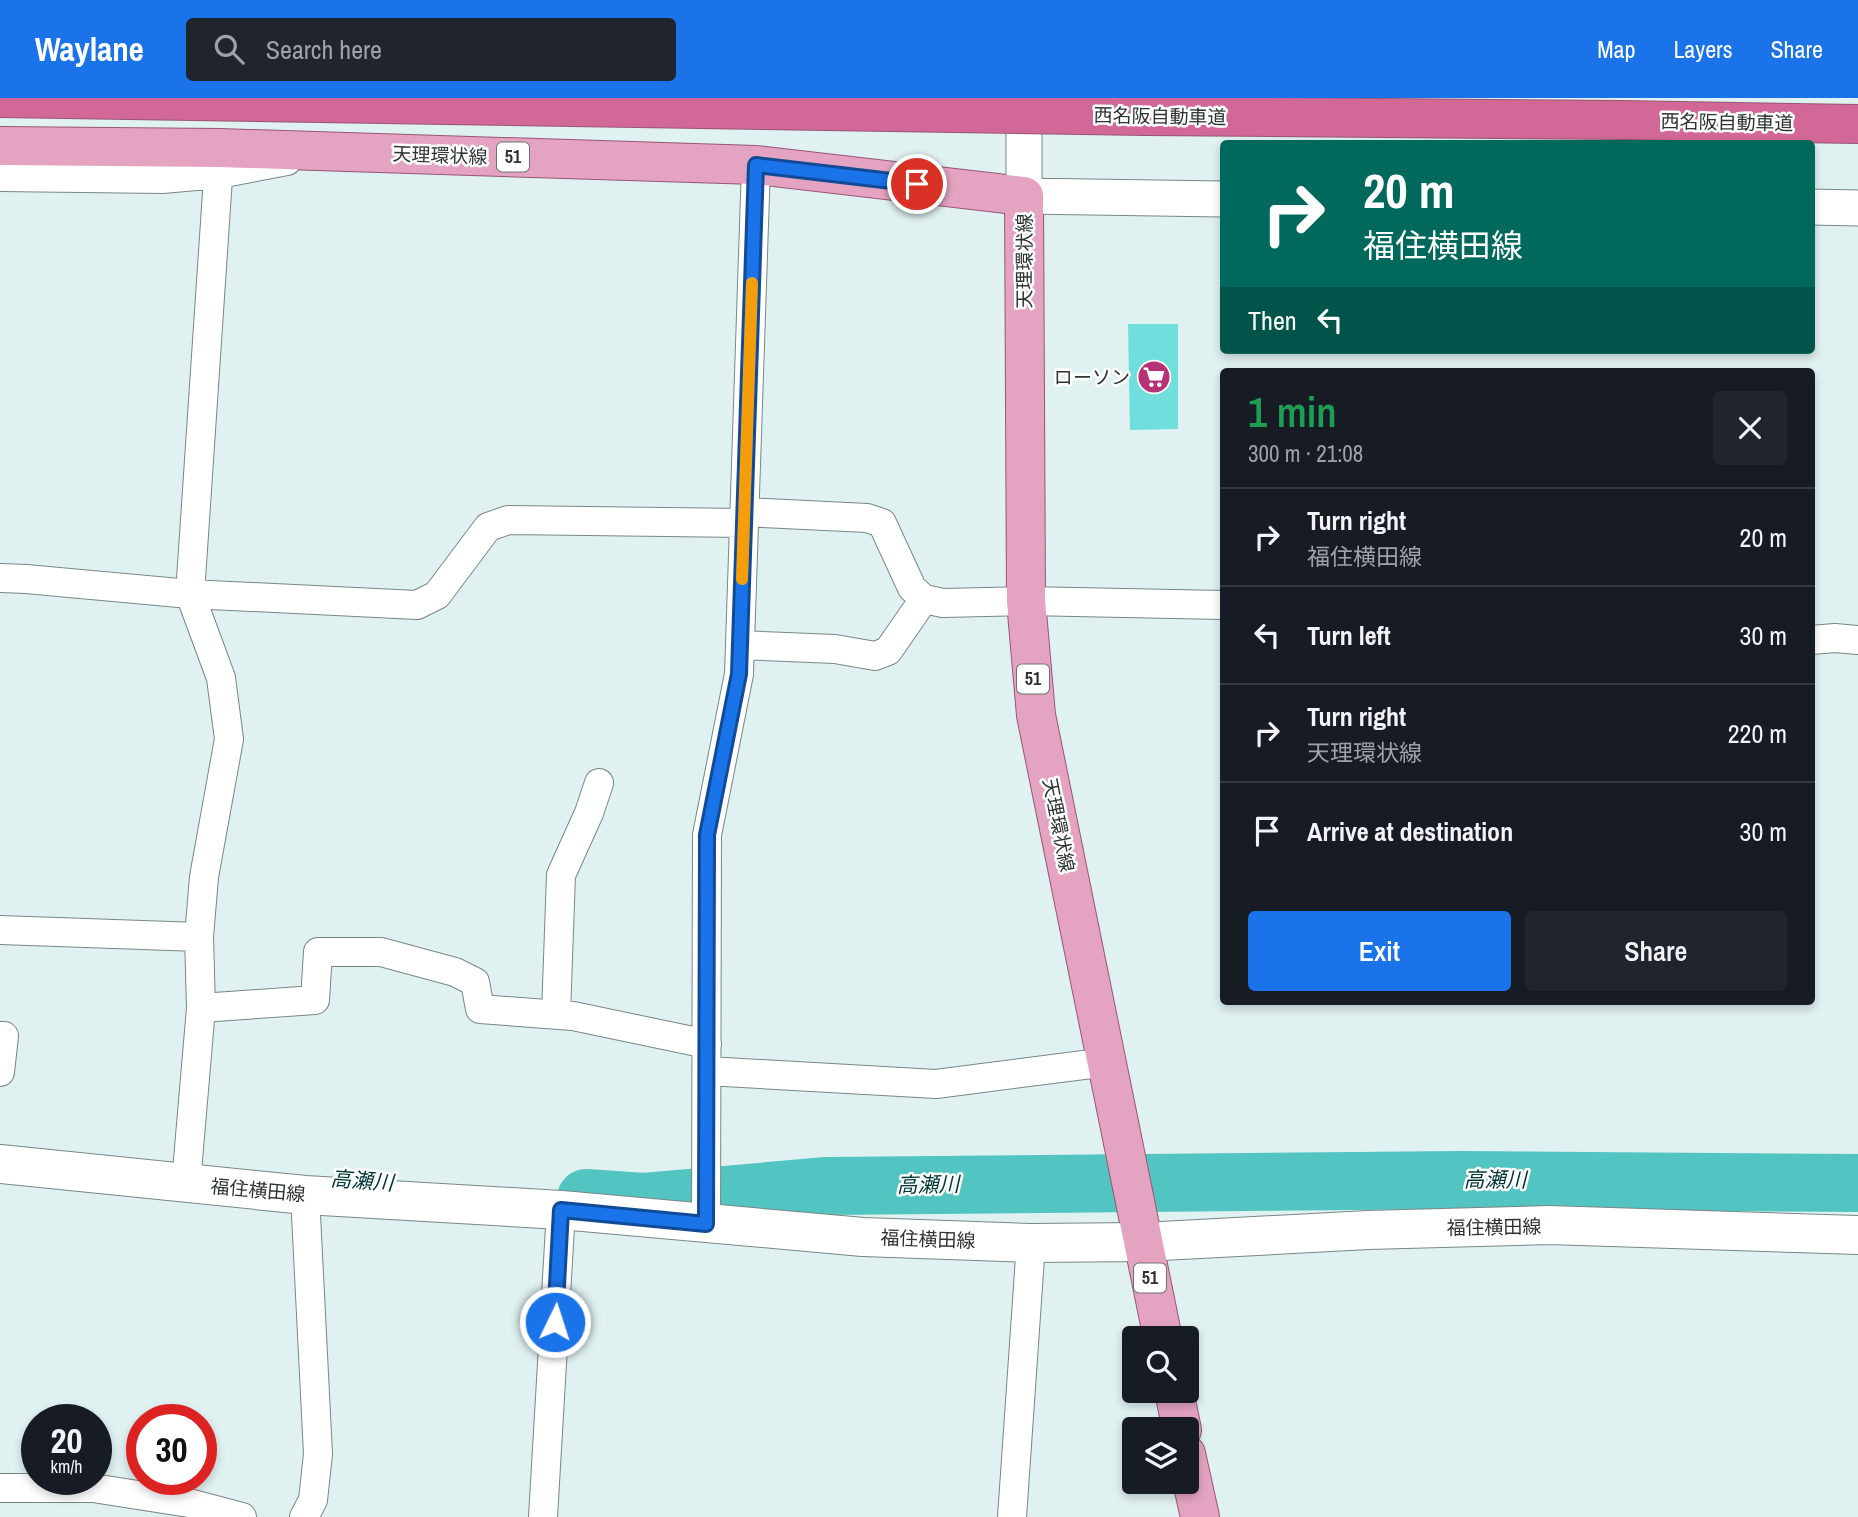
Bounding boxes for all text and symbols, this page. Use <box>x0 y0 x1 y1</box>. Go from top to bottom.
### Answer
search box <box>186 18 676 81</box>
text: Waylane <box>35 27 144 71</box>
icon: search <box>210 30 248 68</box>
text: Search here <box>266 32 382 67</box>
text: Map <box>1597 33 1635 65</box>
text: Layers <box>1673 33 1732 65</box>
text: Share <box>1770 33 1823 65</box>
street label: 西名阪自動車道 <box>1093 102 1227 130</box>
street label: 西名阪自動車道 <box>1660 108 1794 136</box>
street label: 天理環状線 <box>392 140 488 170</box>
road number: 51 <box>497 142 529 172</box>
pin <box>887 154 947 214</box>
text: 20 m <box>1363 157 1455 223</box>
icon: arrive <box>898 165 936 203</box>
icon: right <box>1248 168 1339 259</box>
street label: 天理環状線 <box>1011 213 1037 309</box>
text: 福住横田線 <box>1363 224 1523 267</box>
icon: left <box>1311 301 1349 339</box>
text: Then <box>1248 303 1297 338</box>
supermarket icon: ローソン <box>1135 358 1173 396</box>
place label: ローソン <box>1054 364 1130 390</box>
text: 1 min <box>1248 384 1337 440</box>
button: close <box>1713 391 1787 465</box>
text: 300 m · 21:08 <box>1248 438 1363 469</box>
text: Turn right <box>1307 503 1406 538</box>
icon: right <box>1248 518 1286 556</box>
text: 20 m <box>1740 520 1787 555</box>
text: 福住横田線 <box>1307 541 1422 572</box>
icon: left <box>1248 616 1286 654</box>
text: Turn left <box>1307 618 1391 653</box>
text: 30 m <box>1740 618 1787 653</box>
road number: 51 <box>1017 664 1049 694</box>
text: Turn right <box>1307 699 1406 734</box>
icon: right <box>1248 714 1286 752</box>
text: 220 m <box>1728 716 1787 751</box>
text: 天理環状線 <box>1307 737 1422 768</box>
street label: 天理環状線 <box>1037 776 1081 874</box>
icon: arrive <box>1248 812 1286 850</box>
text: Arrive at destination <box>1307 814 1513 849</box>
text: 30 m <box>1740 814 1787 849</box>
button: Exit <box>1248 911 1511 991</box>
button: Share <box>1525 911 1787 991</box>
water label: 高瀬川 <box>330 1164 396 1197</box>
water label: 高瀬川 <box>1464 1165 1528 1194</box>
water label: 高瀬川 <box>896 1169 962 1200</box>
street label: 福住横田線 <box>210 1173 306 1207</box>
street label: 福住横田線 <box>1446 1213 1542 1241</box>
street label: 福住横田線 <box>880 1224 976 1254</box>
road number: 51 <box>1134 1264 1166 1293</box>
position arrow <box>518 1285 592 1359</box>
map controls <box>1122 1326 1199 1494</box>
button: search <box>1122 1326 1199 1403</box>
speed limit sign: 30 <box>126 1404 217 1495</box>
text: 20 <box>51 1417 82 1464</box>
button: layers <box>1122 1417 1199 1494</box>
text: km/h <box>51 1454 83 1479</box>

